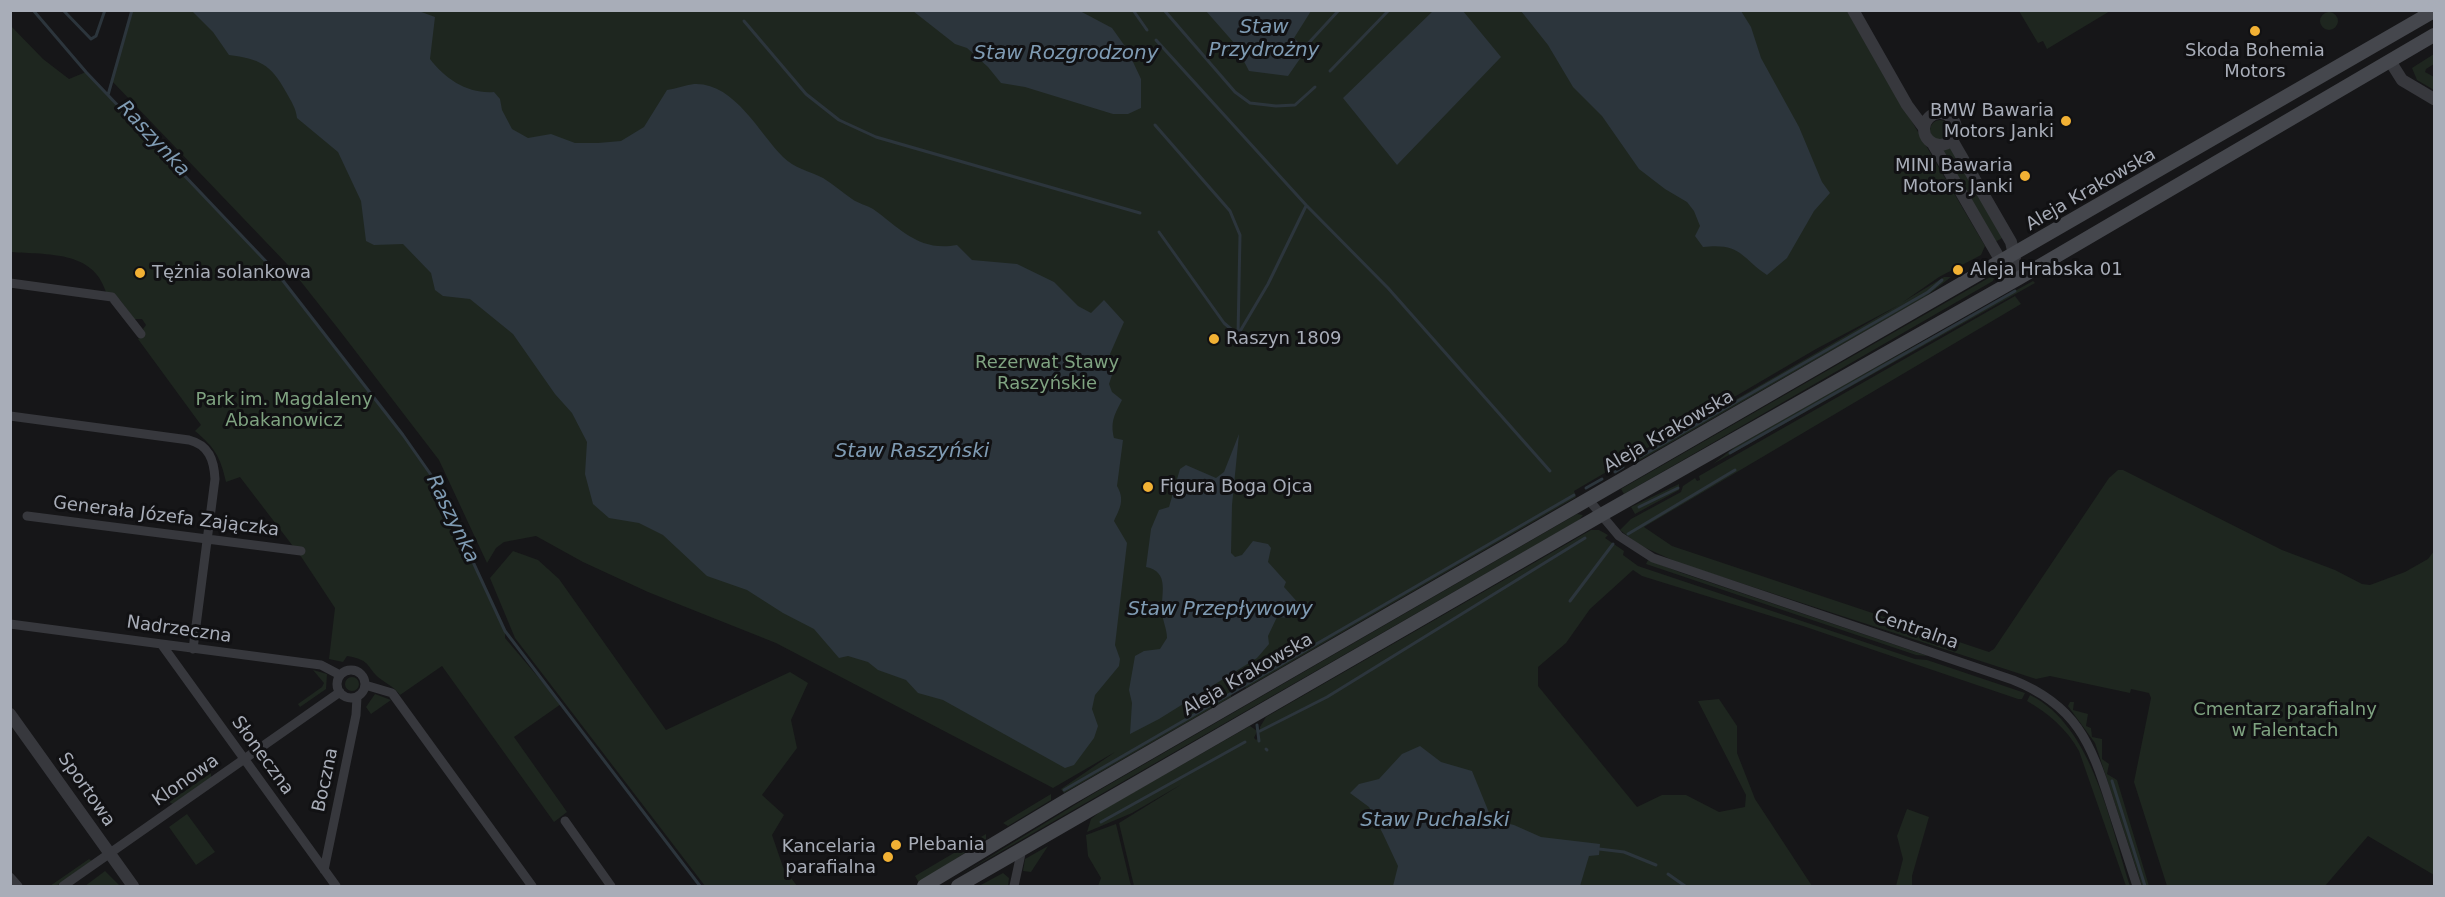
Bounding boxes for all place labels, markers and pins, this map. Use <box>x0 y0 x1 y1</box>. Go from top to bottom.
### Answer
marker: Skoda Bohemia Motors <box>2248 24 2262 38</box>
place label: Skoda Bohemia Motors <box>2185 40 2325 82</box>
place label: BMW Bawaria Motors Janki <box>1930 100 2054 142</box>
marker: BMW Bawaria Motors Janki <box>2059 114 2073 128</box>
place label: MINI Bawaria Motors Janki <box>1895 155 2013 198</box>
marker: MINI Bawaria Motors Janki <box>2018 169 2032 183</box>
place label: Aleja Hrabska 01 <box>1970 259 2123 281</box>
place label: Tężnia solankowa <box>152 262 311 284</box>
marker: Aleja Hrabska 01 <box>1951 263 1965 277</box>
marker: Tężnia solankowa <box>133 266 147 280</box>
place label: Raszyn 1809 <box>1226 328 1342 350</box>
marker: Raszyn 1809 <box>1207 332 1221 346</box>
place label: Figura Boga Ojca <box>1160 476 1313 498</box>
marker: Figura Boga Ojca <box>1141 480 1155 494</box>
place label: Plebania <box>908 834 985 856</box>
place label: Kancelaria parafialna <box>782 836 876 878</box>
marker: Plebania <box>889 838 903 852</box>
marker: Kancelaria parafialna <box>881 850 895 864</box>

